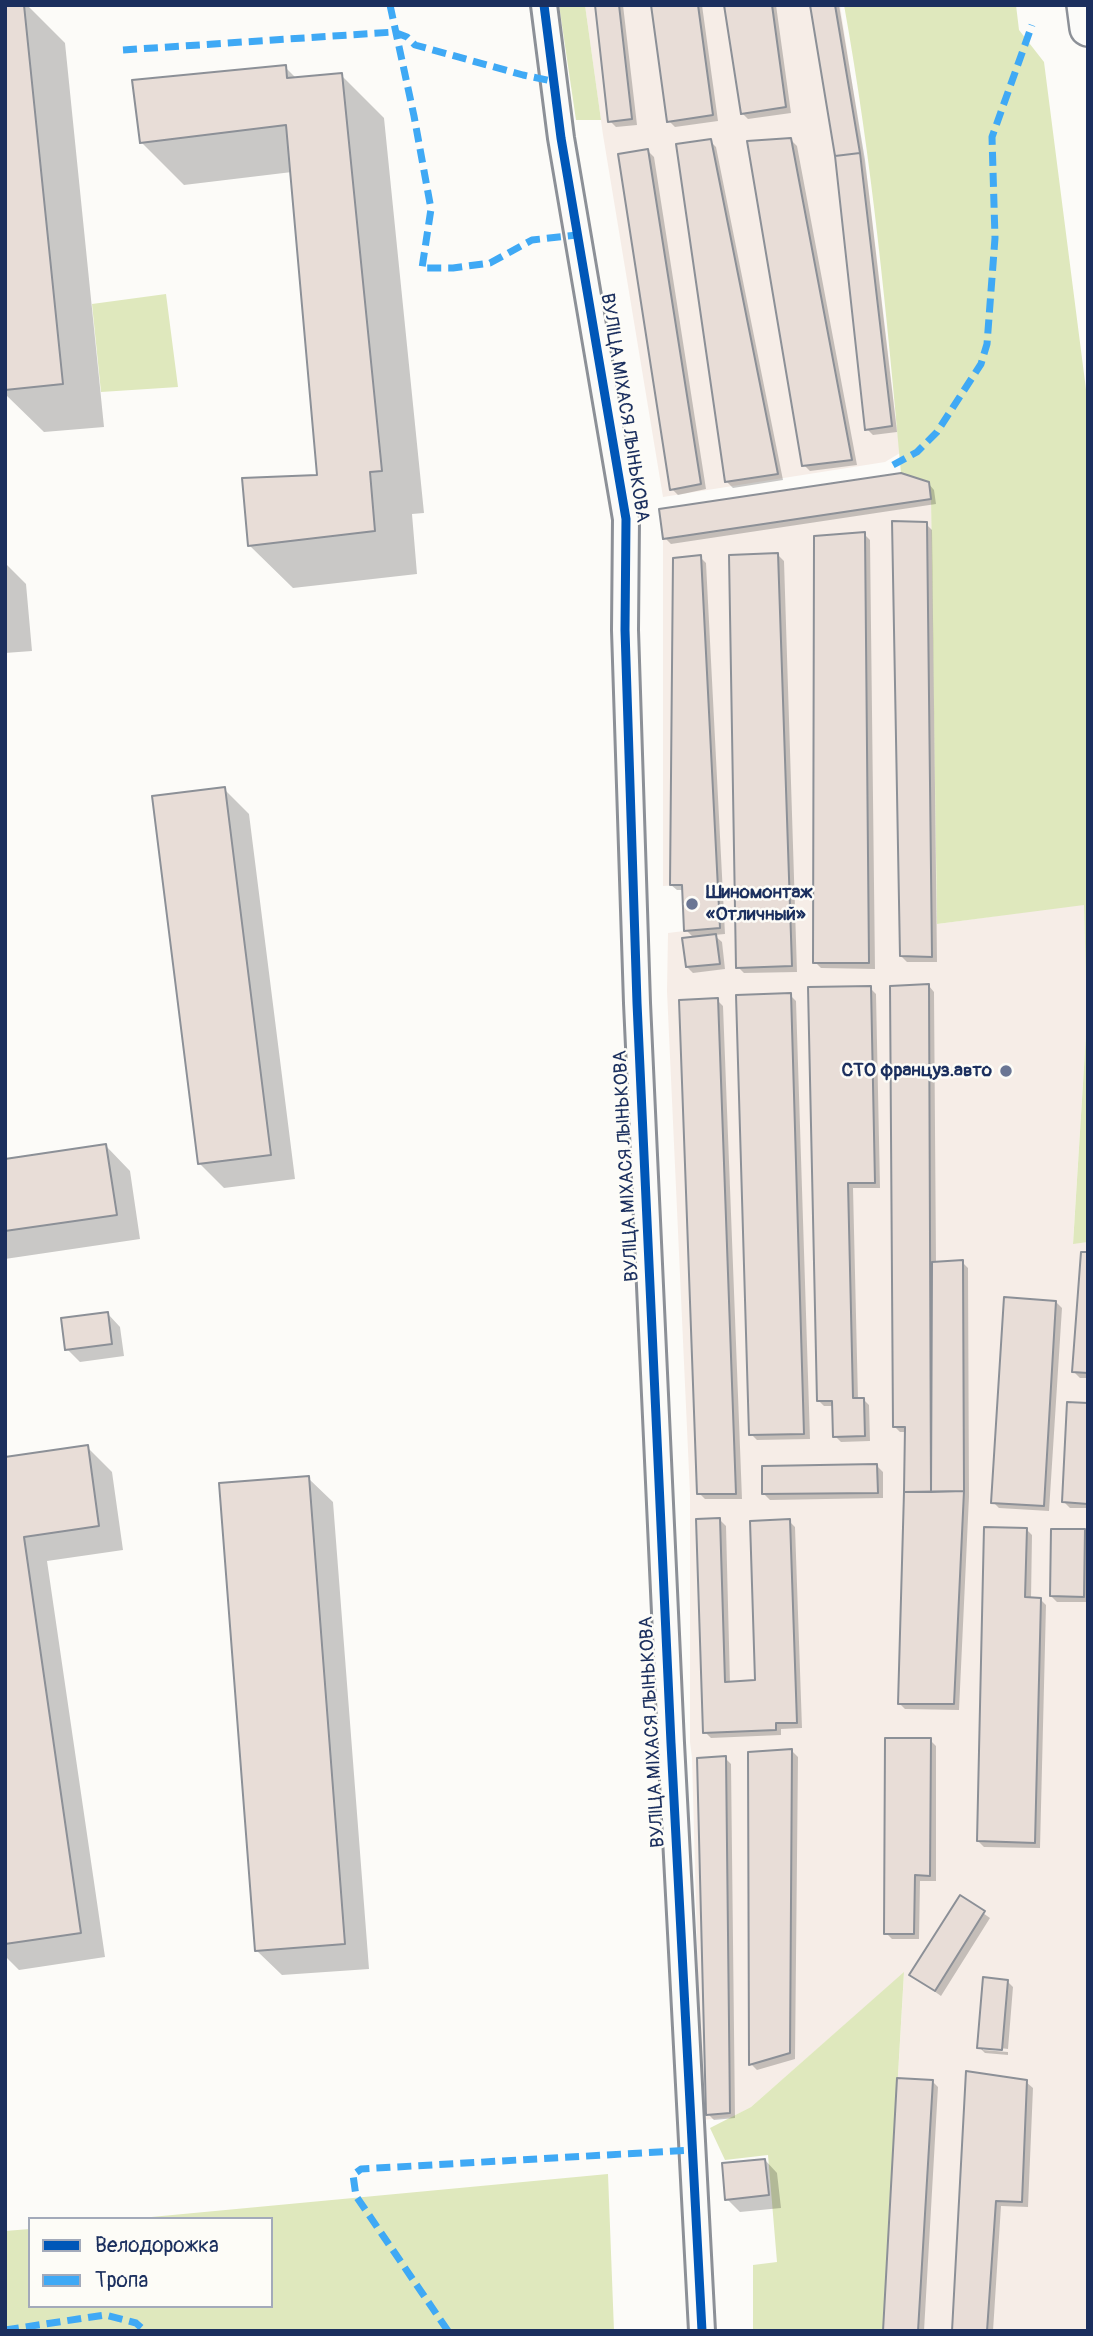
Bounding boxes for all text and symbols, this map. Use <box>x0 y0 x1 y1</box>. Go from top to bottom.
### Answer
street label: ВУЛІЦА МІХАСЯ ЛЫНЬКОВА <box>595 292 653 524</box>
place label: Шиномонтаж «Отличный» <box>706 882 812 926</box>
marker: Шиномонтаж «Отличный» <box>684 896 700 912</box>
street label: ВУЛІЦА МІХАСЯ ЛЫНЬКОВА <box>610 1050 644 1282</box>
place label: СТО француз.авто <box>842 1060 992 1082</box>
marker: СТО француз.авто <box>998 1063 1014 1079</box>
street label: ВУЛІЦА МІХАСЯ ЛЫНЬКОВА <box>636 1616 670 1848</box>
legend <box>28 2217 273 2308</box>
text: Велодорожка <box>95 2232 219 2259</box>
text: Тропа <box>95 2267 148 2294</box>

